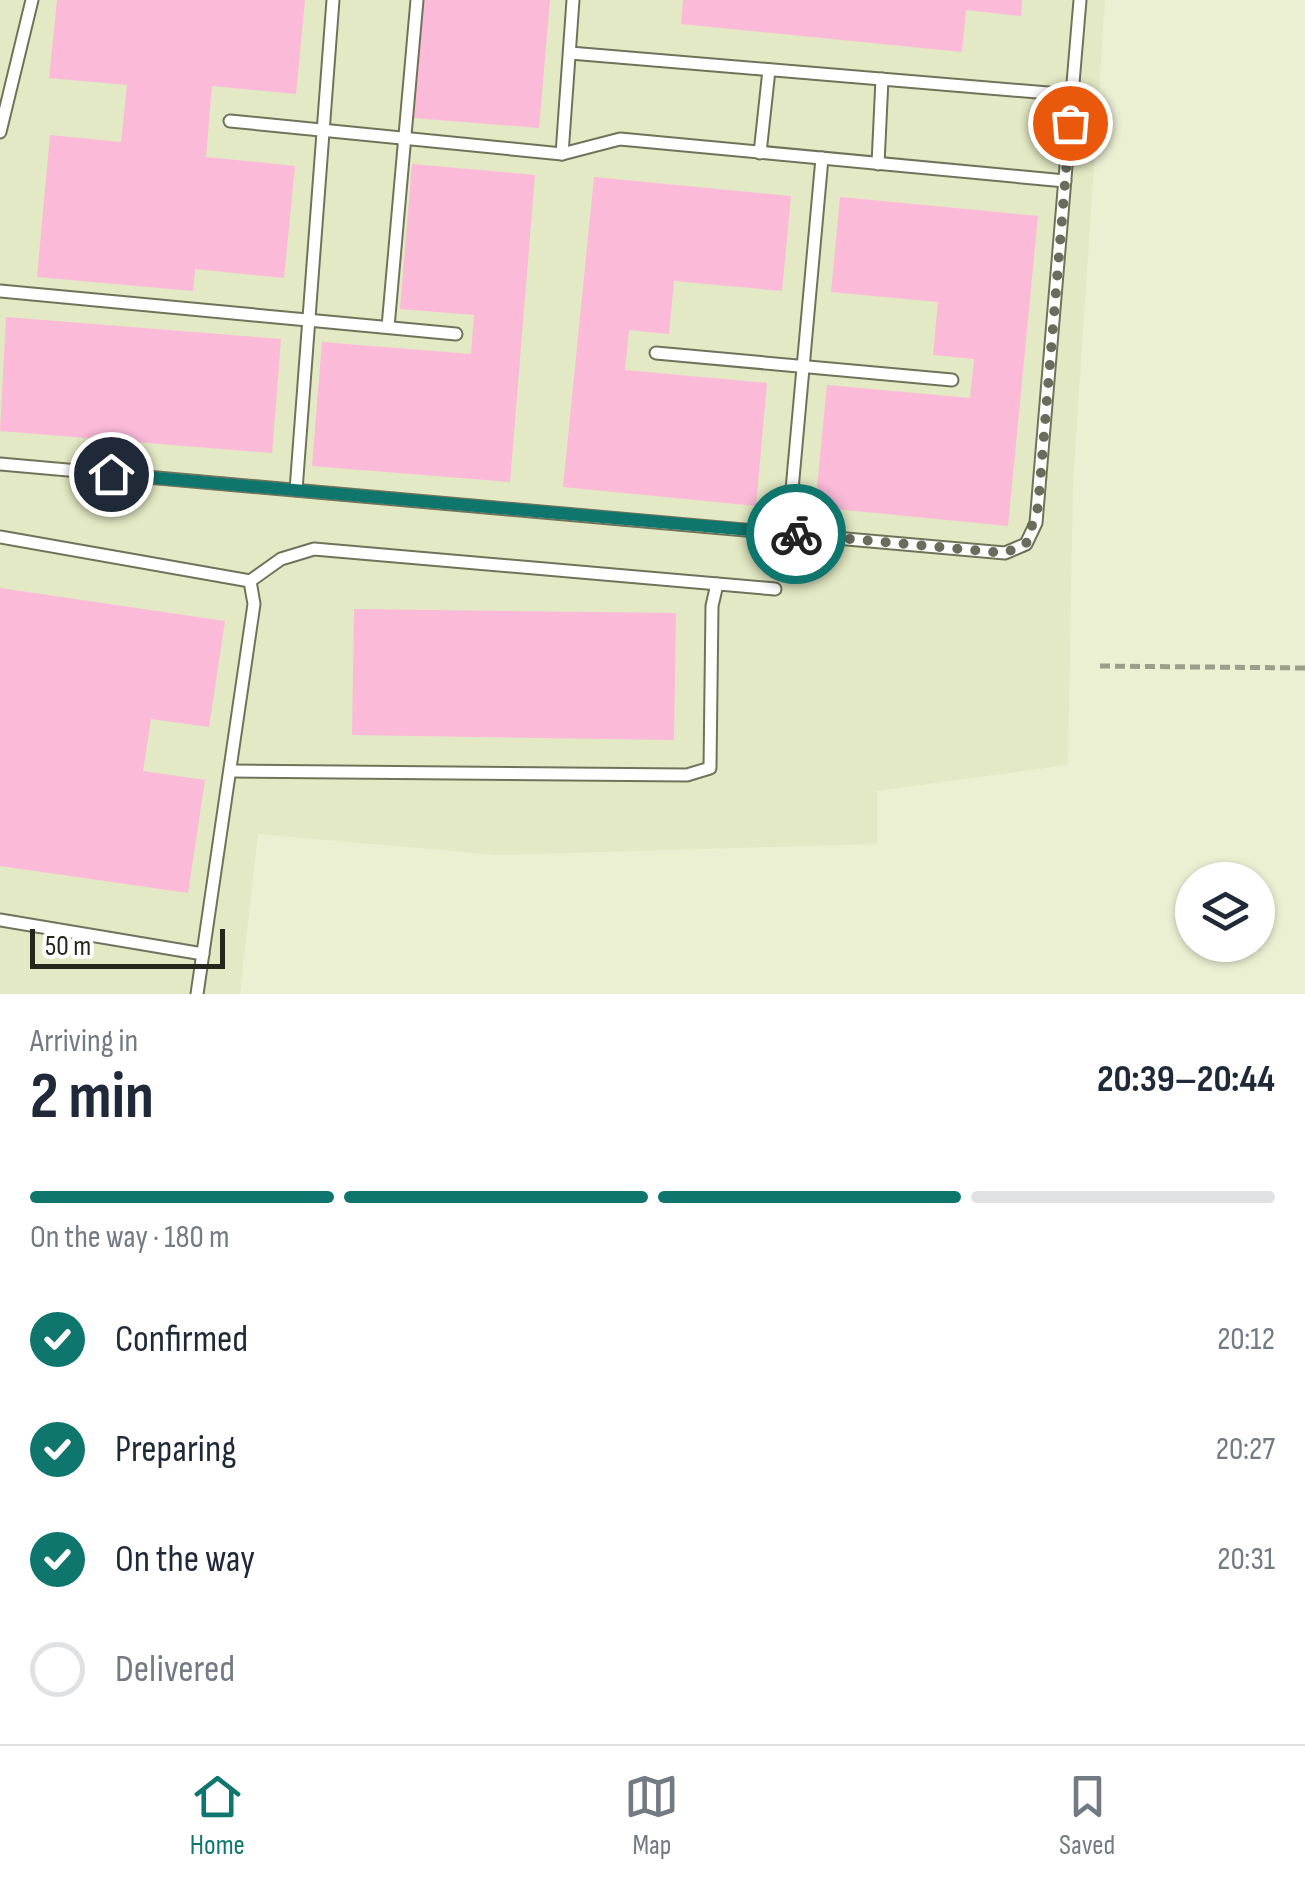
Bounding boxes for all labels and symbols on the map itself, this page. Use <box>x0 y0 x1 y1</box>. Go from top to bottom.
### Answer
pin <box>1028 81 1113 166</box>
pin <box>69 432 154 517</box>
courier <box>746 484 846 584</box>
scale bar <box>30 924 225 968</box>

